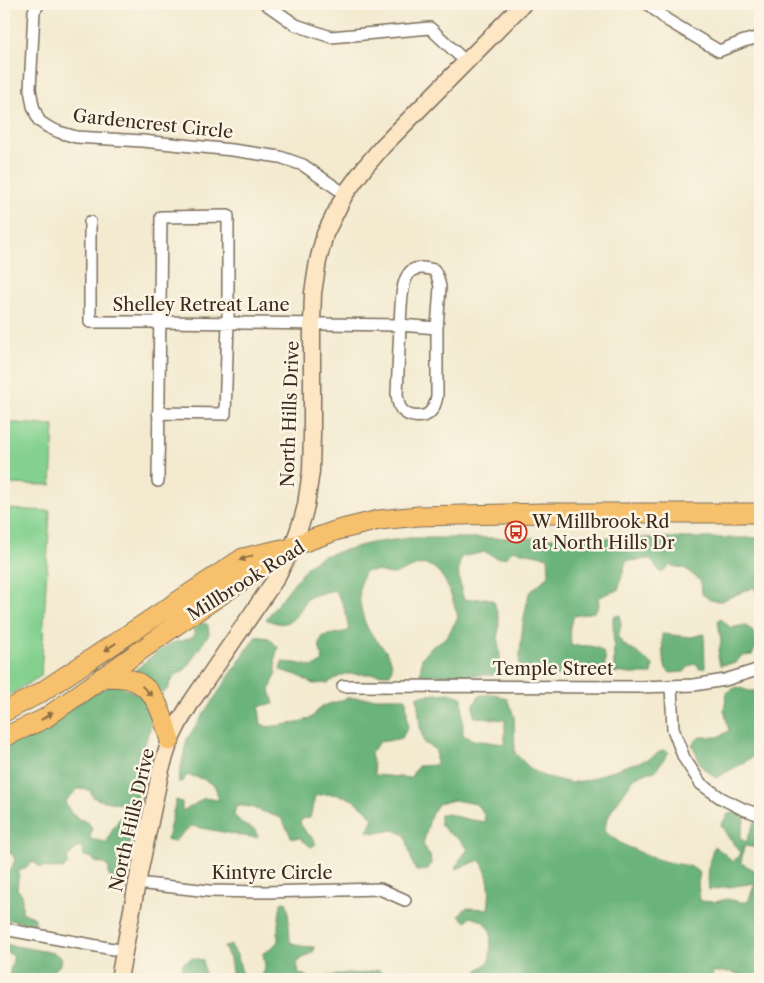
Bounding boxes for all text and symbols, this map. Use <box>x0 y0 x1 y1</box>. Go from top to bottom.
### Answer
street label: Gardencrest Circle <box>72 105 234 143</box>
street label: Shelley Retreat Lane <box>112 294 290 316</box>
street label: North Hills Drive <box>276 340 304 488</box>
place label: W Millbrook Rd at North Hills Dr <box>531 511 675 554</box>
bus stop icon: W Millbrook Rd at North Hills Dr <box>504 520 528 544</box>
street label: Millbrook Road <box>183 536 309 626</box>
one-way arrow <box>238 554 253 562</box>
one-way arrow <box>104 642 117 651</box>
street label: Temple Street <box>493 658 614 680</box>
one-way arrow <box>141 685 153 697</box>
one-way arrow <box>41 711 54 720</box>
street label: North Hills Drive <box>105 746 159 894</box>
street label: Kintyre Circle <box>212 862 332 884</box>

